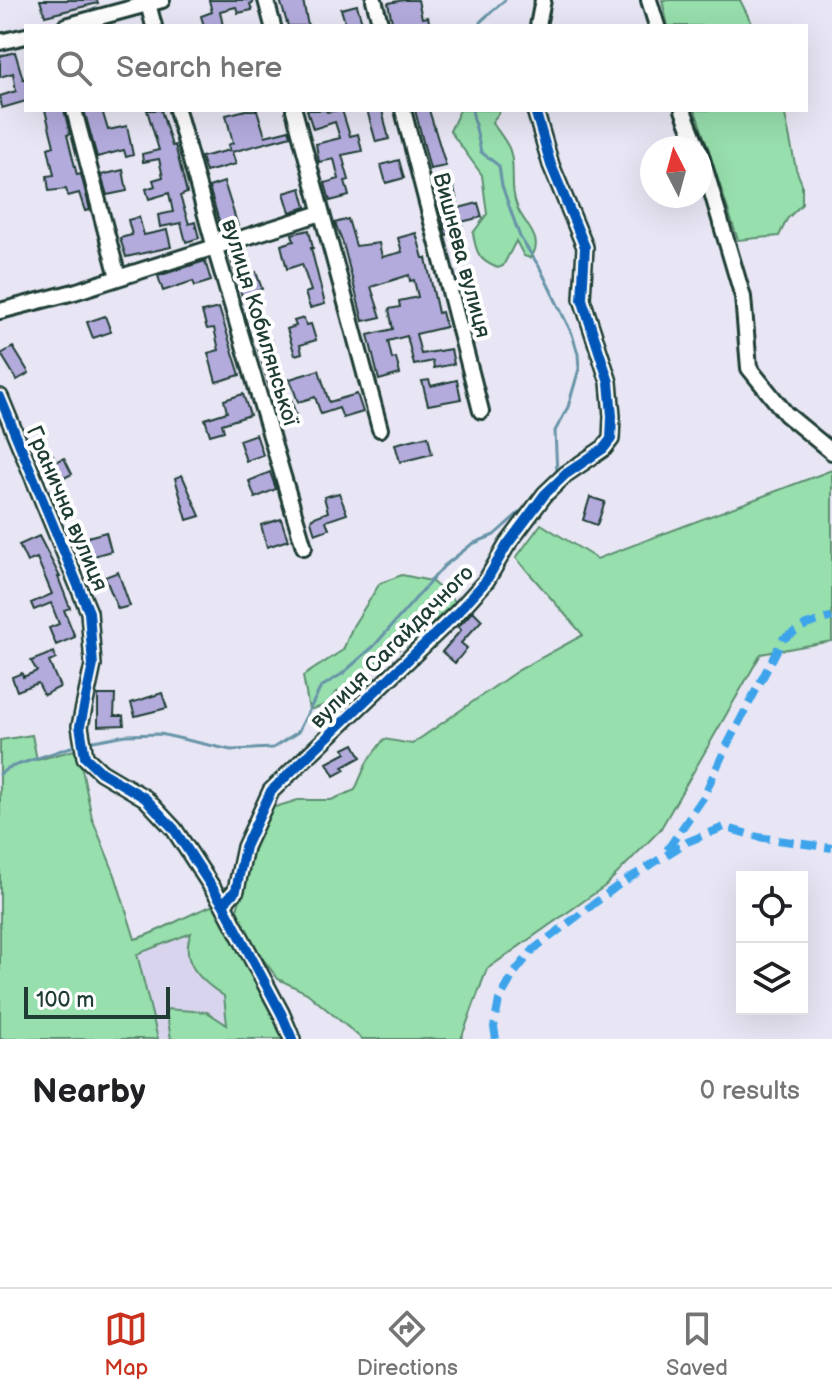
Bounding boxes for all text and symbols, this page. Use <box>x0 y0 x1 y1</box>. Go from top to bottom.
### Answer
search box <box>24 24 808 112</box>
icon: search <box>52 46 96 90</box>
text: Search here <box>116 50 282 86</box>
north arrow <box>640 136 712 208</box>
street label: Вишнева вулиця <box>427 170 497 341</box>
street label: вулиця Кобилянської <box>215 216 304 430</box>
street label: Гранична вулиця <box>20 422 114 595</box>
street label: вулиця Сагайдачного <box>305 560 479 734</box>
map controls <box>736 871 808 1015</box>
button: locate <box>736 871 808 943</box>
button: layers <box>736 943 808 1015</box>
scale bar <box>24 983 170 1019</box>
text: 100 m <box>36 987 95 1014</box>
text: Nearby <box>32 1071 146 1112</box>
text: 0 results <box>700 1076 800 1107</box>
tab: Map <box>104 1307 148 1382</box>
tab: Directions <box>357 1307 458 1382</box>
tab: Saved <box>666 1307 728 1382</box>

